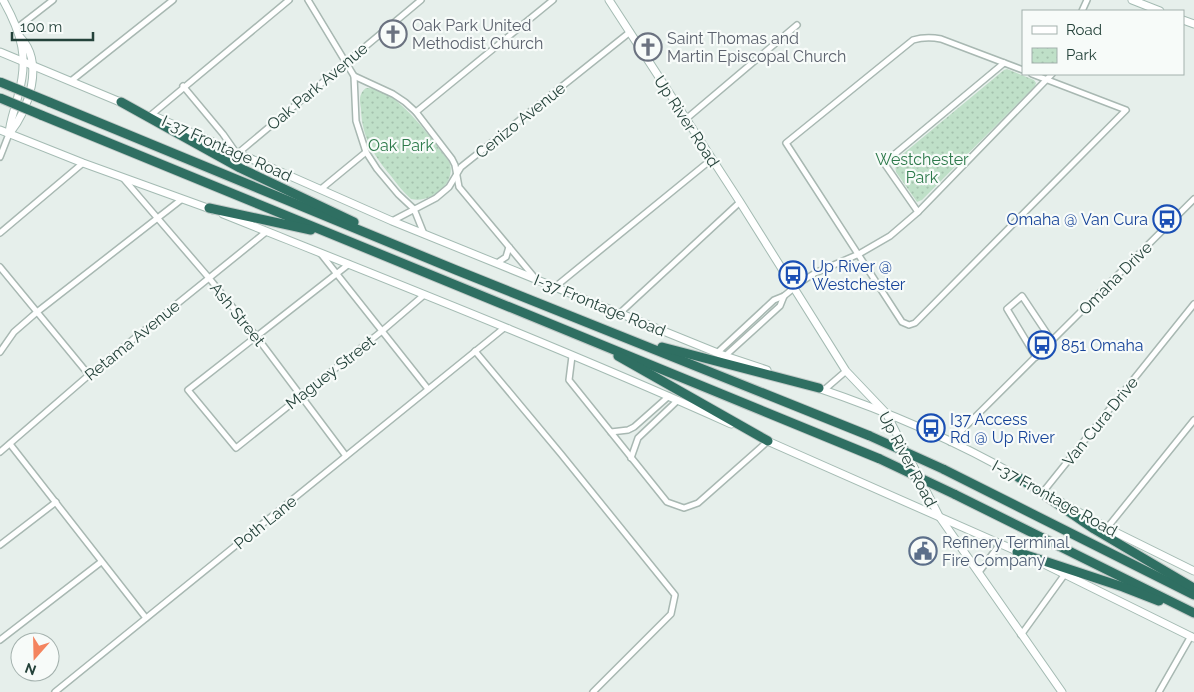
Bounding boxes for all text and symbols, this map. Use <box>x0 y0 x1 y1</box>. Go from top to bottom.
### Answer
scale bar <box>12 10 94 42</box>
legend <box>1022 10 1184 75</box>
place label: Oak Park United Methodist Church <box>412 16 543 53</box>
text: 100 m <box>20 18 62 36</box>
church icon: Oak Park United Methodist Church <box>378 19 408 49</box>
text: Road <box>1066 21 1102 39</box>
place label: Saint Thomas and Martin Episcopal Church <box>667 29 846 66</box>
church icon: Saint Thomas and Martin Episcopal Church <box>633 32 663 62</box>
street label: Oak Park Avenue <box>263 39 372 134</box>
text: Park <box>1066 46 1097 64</box>
street label: Up River Road <box>650 72 723 171</box>
street label: Cenizo Avenue <box>472 78 569 162</box>
street label: I-37 Frontage Road <box>159 111 295 186</box>
park label: Oak Park <box>368 136 434 155</box>
park label: Westchester Park <box>875 150 969 187</box>
bus stop icon: Omaha @ Van Cura <box>1152 204 1182 234</box>
place label: Omaha @ Van Cura <box>1007 210 1148 229</box>
street label: Omaha Drive <box>1075 238 1156 319</box>
place label: Up River @ Westchester <box>812 257 906 294</box>
bus stop icon: Up River @ Westchester <box>778 260 808 290</box>
street label: I-37 Frontage Road <box>531 270 668 341</box>
street label: Ash Street <box>206 279 269 350</box>
street label: Retama Avenue <box>81 296 184 385</box>
bus stop icon: 851 Omaha <box>1027 330 1057 360</box>
street label: Maguey Street <box>282 331 379 413</box>
place label: 851 Omaha <box>1061 336 1144 355</box>
street label: Van Cura Drive <box>1059 373 1142 470</box>
street label: Up River Road <box>874 408 941 510</box>
place label: I37 Access Rd @ Up River <box>950 410 1055 447</box>
bus stop icon: I37 Access Rd @ Up River <box>916 413 946 443</box>
street label: I-37 Frontage Road <box>989 456 1121 541</box>
street label: Poth Lane <box>230 491 300 553</box>
place label: Refinery Terminal Fire Company <box>942 533 1070 570</box>
public building icon: Refinery Terminal Fire Company <box>908 536 938 566</box>
north arrow <box>10 632 60 682</box>
text: N <box>23 660 38 679</box>

